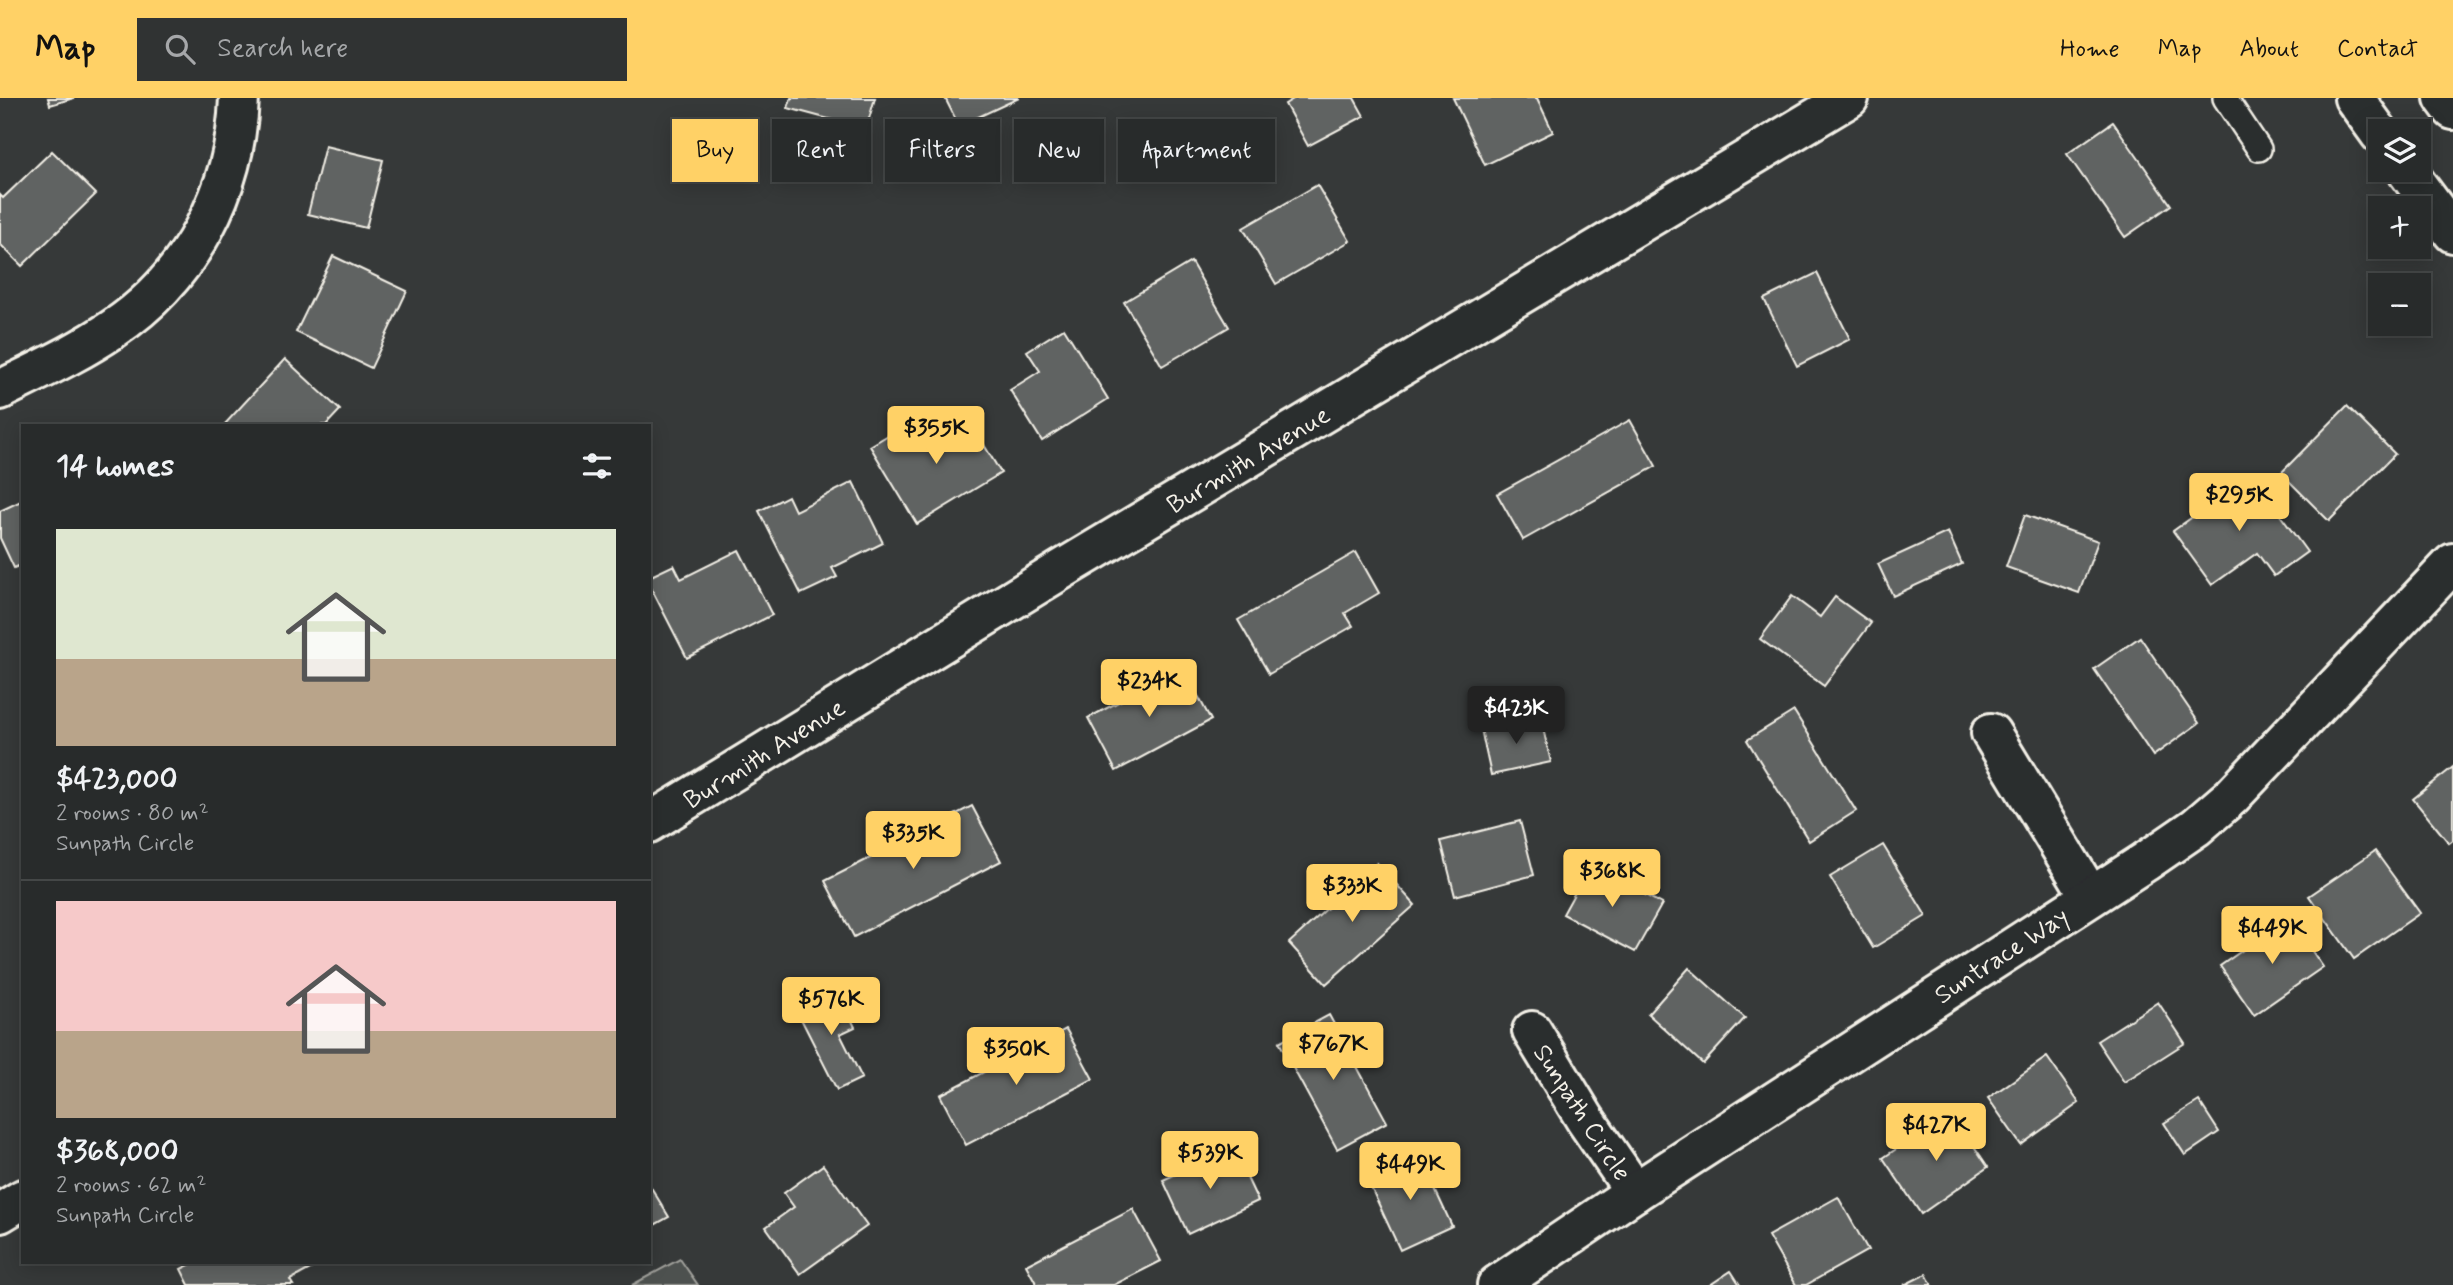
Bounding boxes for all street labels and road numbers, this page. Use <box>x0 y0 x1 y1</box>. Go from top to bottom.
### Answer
street label: Burmith Avenue <box>1161 399 1337 523</box>
street label: Burmith Avenue <box>678 691 852 818</box>
street label: Suntrace Way <box>1928 901 2076 1013</box>
street label: Sunpath Circle <box>1524 1038 1638 1188</box>

